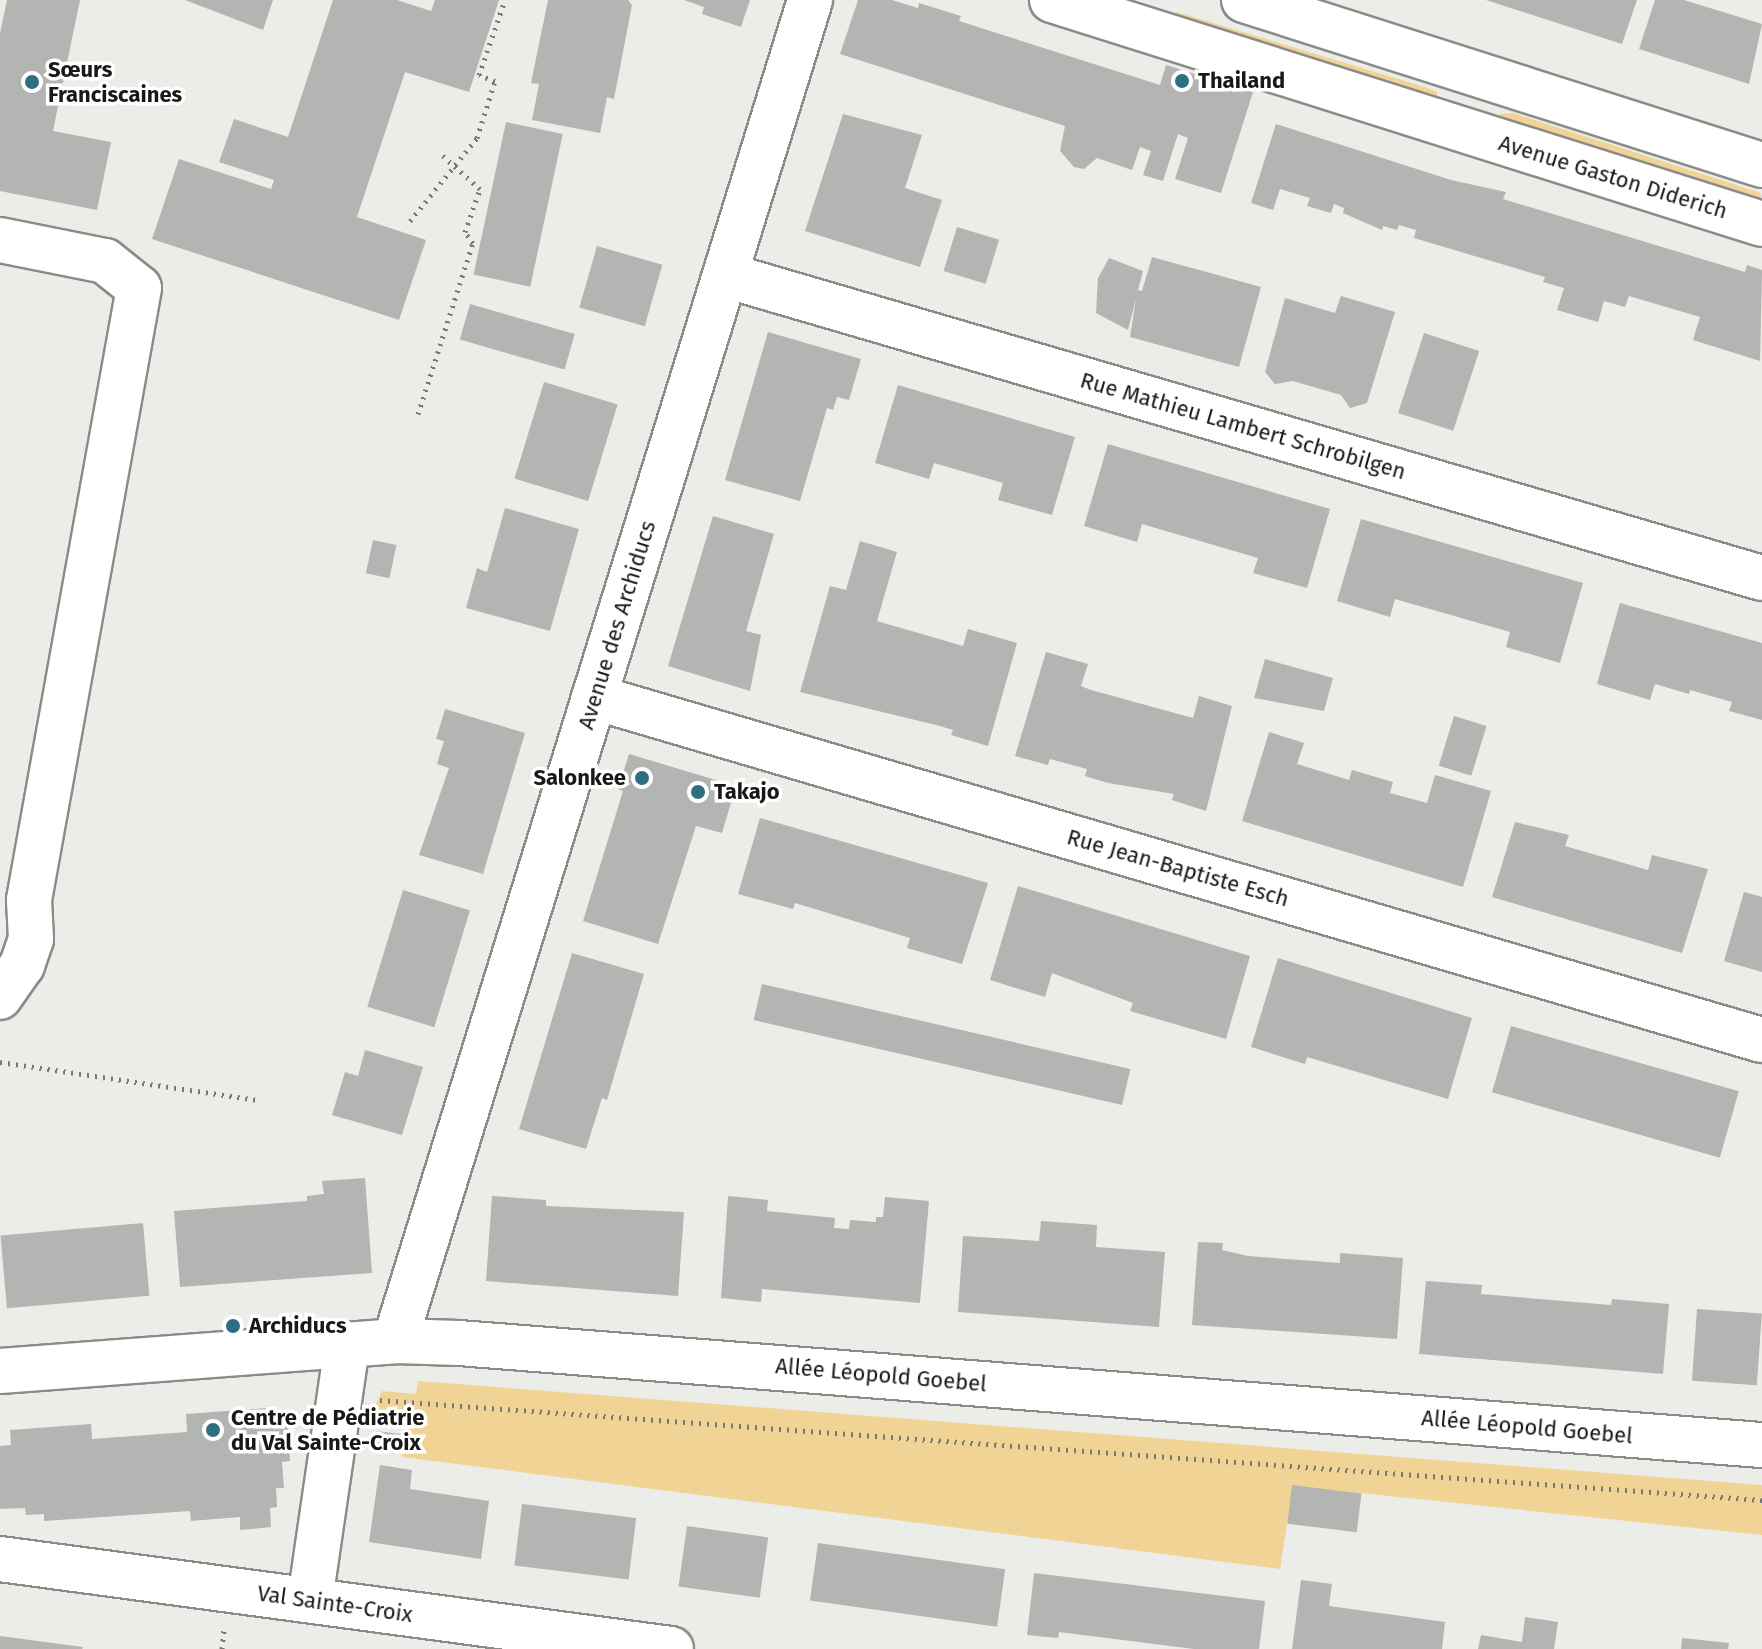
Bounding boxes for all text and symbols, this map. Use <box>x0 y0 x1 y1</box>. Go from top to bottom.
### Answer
place label: Sœurs Franciscaines <box>48 56 182 108</box>
place label: Thailand <box>1198 68 1285 94</box>
marker: Thailand <box>1173 72 1191 90</box>
marker: Sœurs Franciscaines <box>23 73 41 91</box>
street label: Avenue Gaston Diderich <box>1496 130 1730 224</box>
street label: Rue Mathieu Lambert Schrobilgen <box>1077 367 1409 485</box>
street label: Avenue des Archiducs <box>573 517 661 733</box>
place label: Salonkee <box>533 765 626 791</box>
marker: Salonkee <box>633 769 651 787</box>
place label: Takajo <box>714 779 780 805</box>
marker: Takajo <box>689 783 707 801</box>
street label: Rue Jean-Baptiste Esch <box>1064 824 1292 912</box>
place label: Archiducs <box>249 1313 347 1339</box>
marker: Archiducs <box>224 1317 242 1335</box>
street label: Allée Léopold Goebel <box>774 1353 988 1397</box>
place label: Centre de Pédiatrie du Val Sainte-Croix <box>231 1404 424 1456</box>
street label: Allée Léopold Goebel <box>1420 1405 1634 1449</box>
marker: Centre de Pédiatrie du Val Sainte-Croix <box>202 1419 224 1441</box>
street label: Val Sainte-Croix <box>256 1580 414 1628</box>

